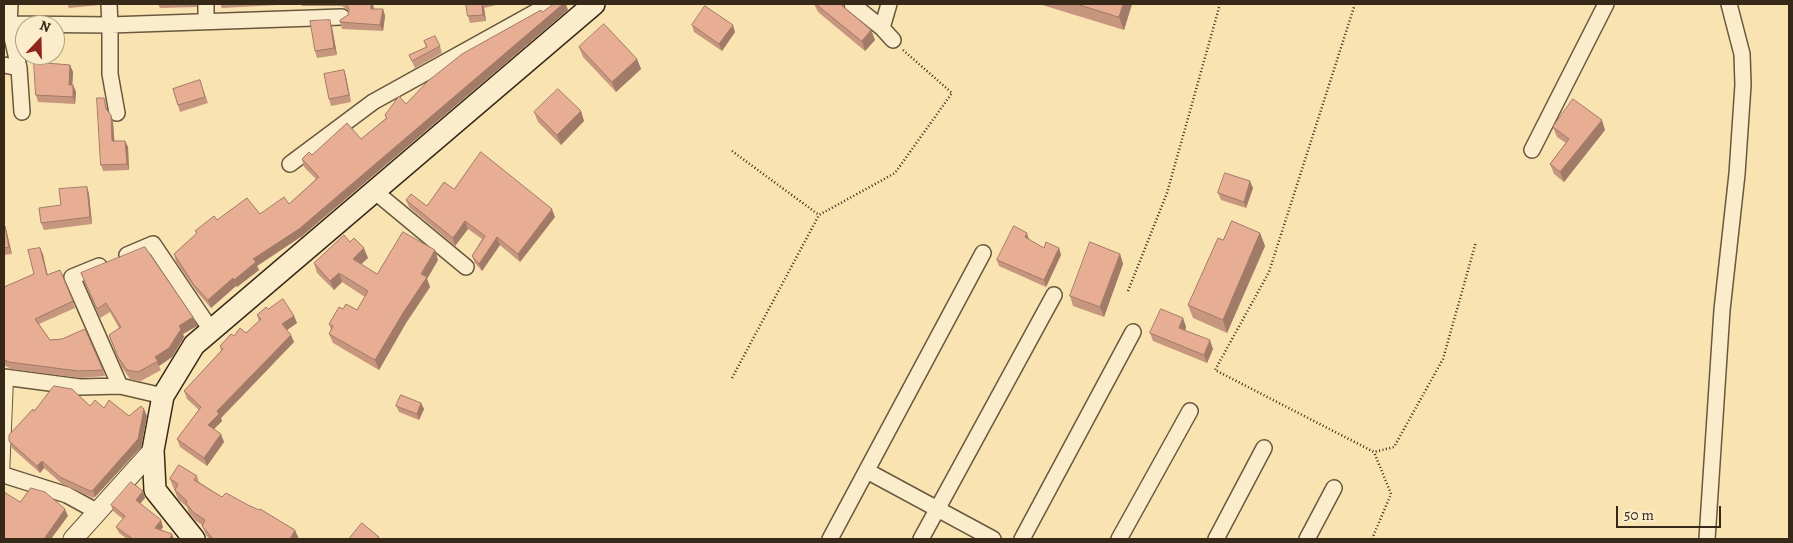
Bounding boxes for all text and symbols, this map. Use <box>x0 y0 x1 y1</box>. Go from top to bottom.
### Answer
north arrow <box>15 15 65 65</box>
text: N <box>37 16 53 37</box>
scale bar <box>1618 496 1723 528</box>
text: 50 m <box>1624 505 1654 525</box>

